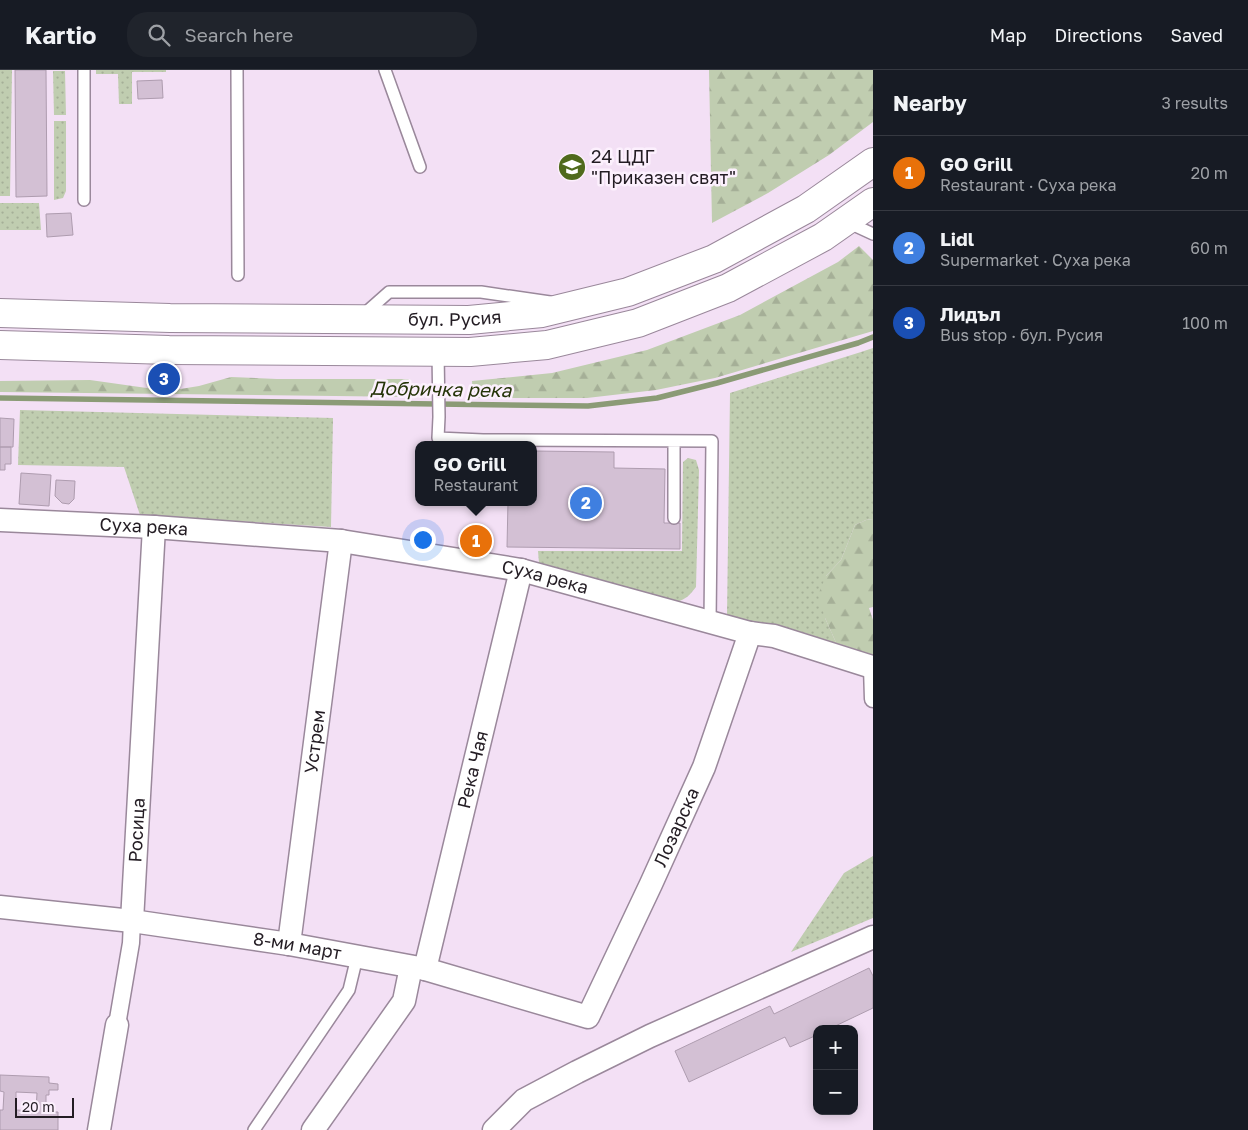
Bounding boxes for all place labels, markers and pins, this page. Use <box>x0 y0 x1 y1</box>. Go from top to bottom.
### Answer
place label: 24 ЦДГ "Приказен свят" <box>591 145 736 188</box>
school or university icon: 24 ЦДГ "Приказен свят" <box>557 152 587 182</box>
pin: 3 <box>148 360 180 398</box>
pin: 2 <box>570 484 602 522</box>
pin: 1 <box>460 522 492 560</box>

